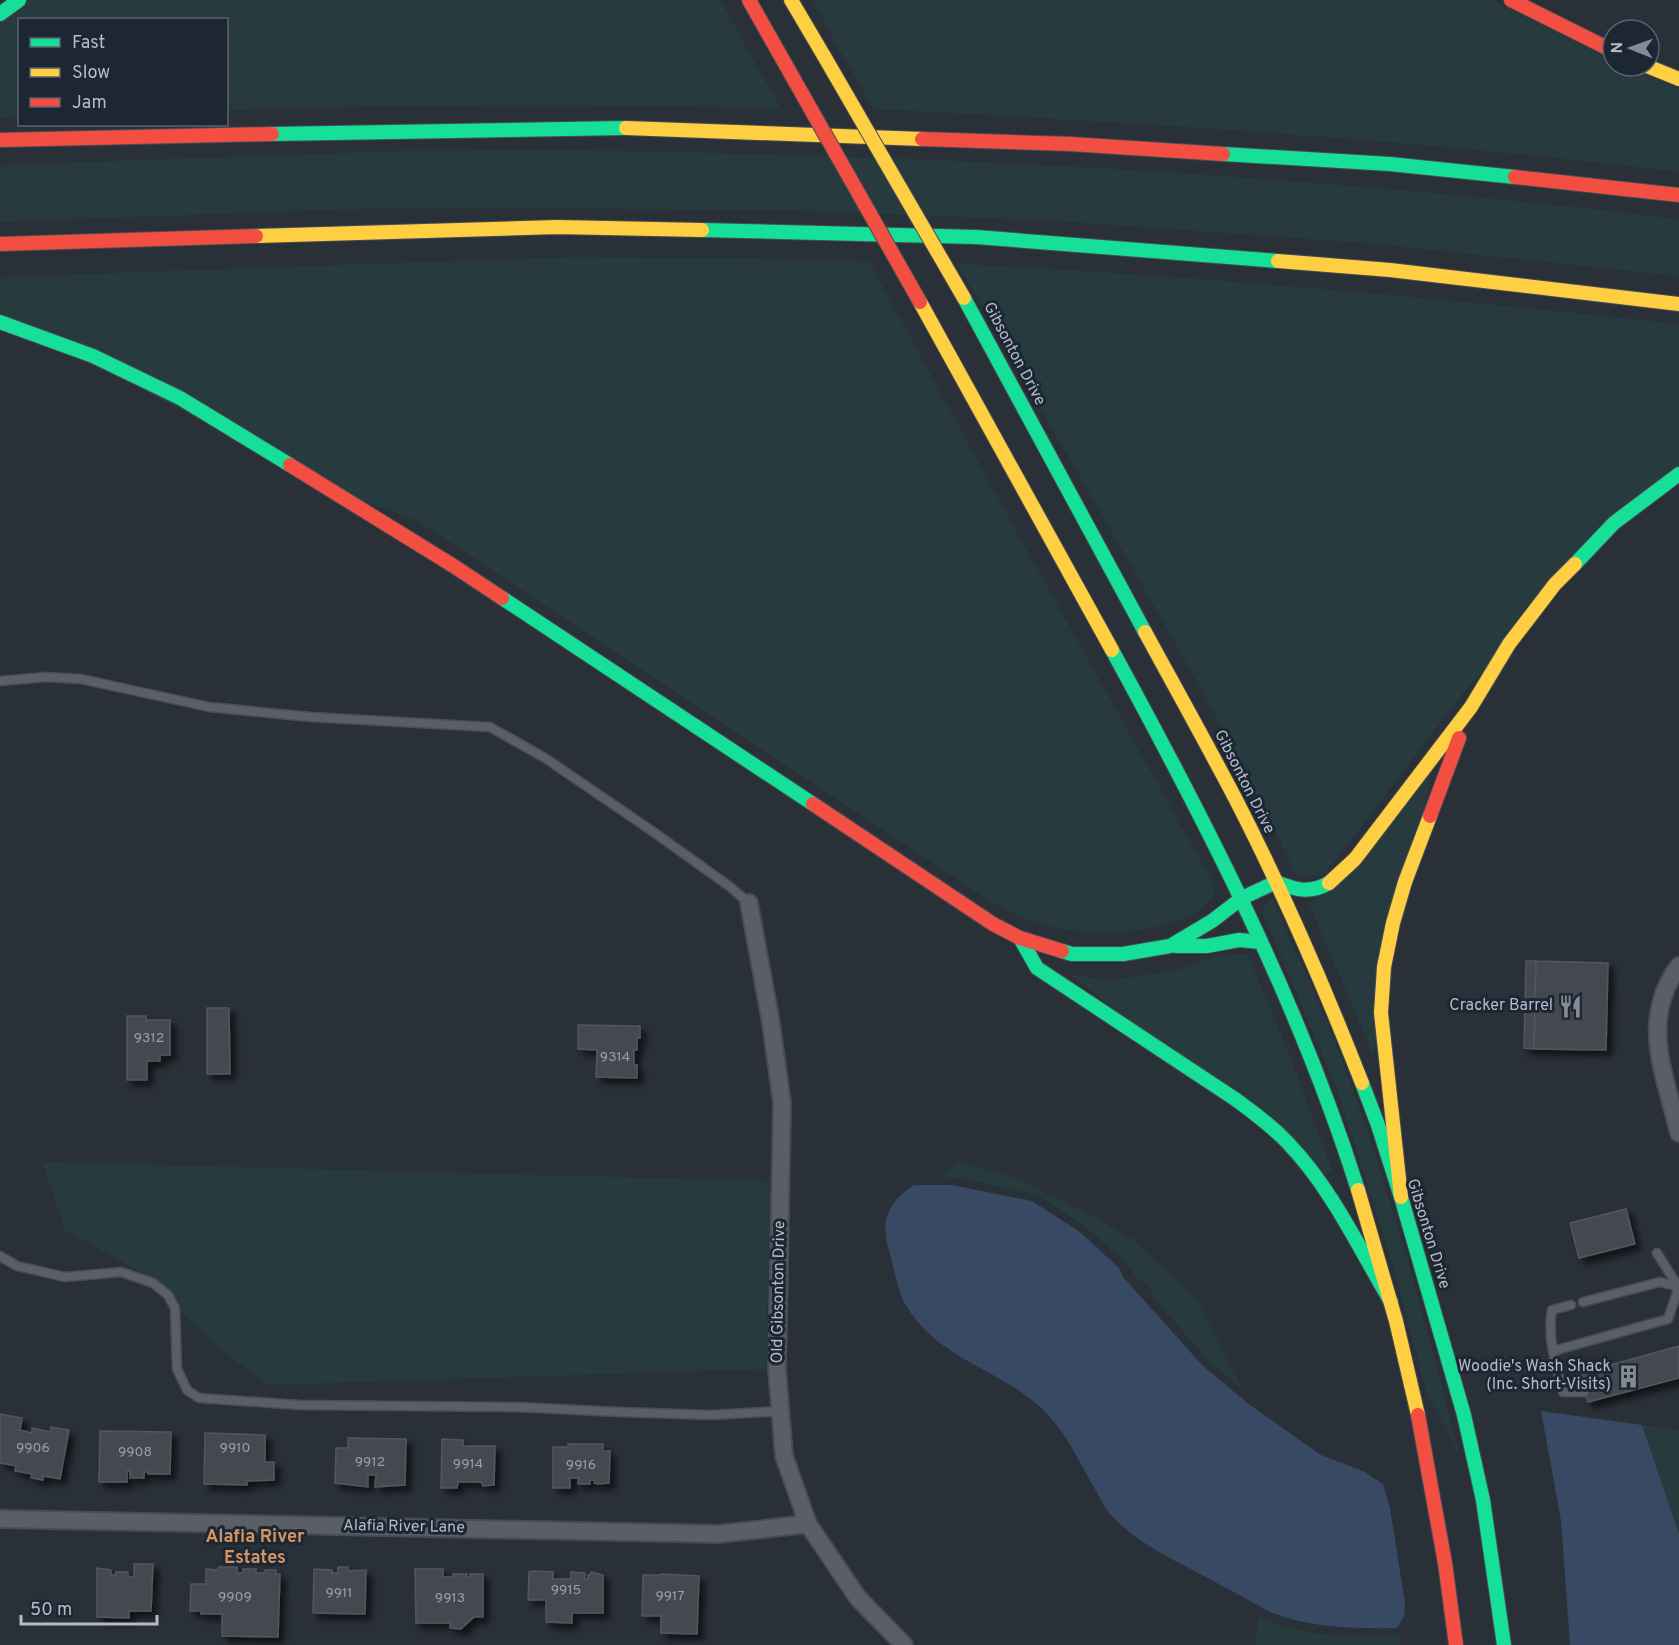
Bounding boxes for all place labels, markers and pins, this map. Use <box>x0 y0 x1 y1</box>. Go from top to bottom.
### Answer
restaurant icon: Cracker Barrel <box>1558 993 1584 1019</box>
place label: Cracker Barrel <box>1449 996 1553 1016</box>
place label: Woodie's Wash Shack (Inc. Short-Visits) <box>1458 1357 1611 1395</box>
building icon: Woodie's Wash Shack (Inc. Short-Visits) <box>1616 1363 1642 1389</box>

